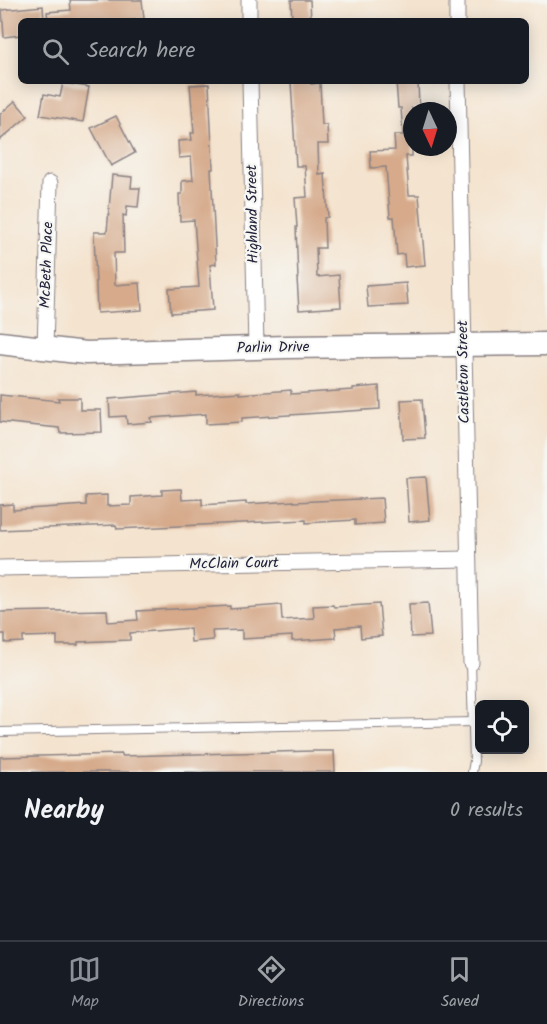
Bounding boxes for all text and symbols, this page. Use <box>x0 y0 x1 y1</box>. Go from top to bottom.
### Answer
search box <box>18 18 529 84</box>
text: Search here <box>87 34 195 69</box>
icon: search <box>39 35 72 68</box>
north arrow <box>403 102 457 156</box>
street label: Highland Street <box>240 164 266 264</box>
street label: McBeth Place <box>33 221 61 309</box>
street label: Castleton Street <box>451 320 477 424</box>
street label: Parlin Drive <box>236 335 310 361</box>
street label: McClain Court <box>189 551 279 577</box>
map controls <box>475 700 529 754</box>
button: locate <box>475 700 529 754</box>
text: Nearby <box>24 790 104 832</box>
text: 0 results <box>450 795 523 827</box>
tab: Map <box>68 953 101 1014</box>
tab: Directions <box>238 953 304 1014</box>
tab: Saved <box>441 953 479 1014</box>

